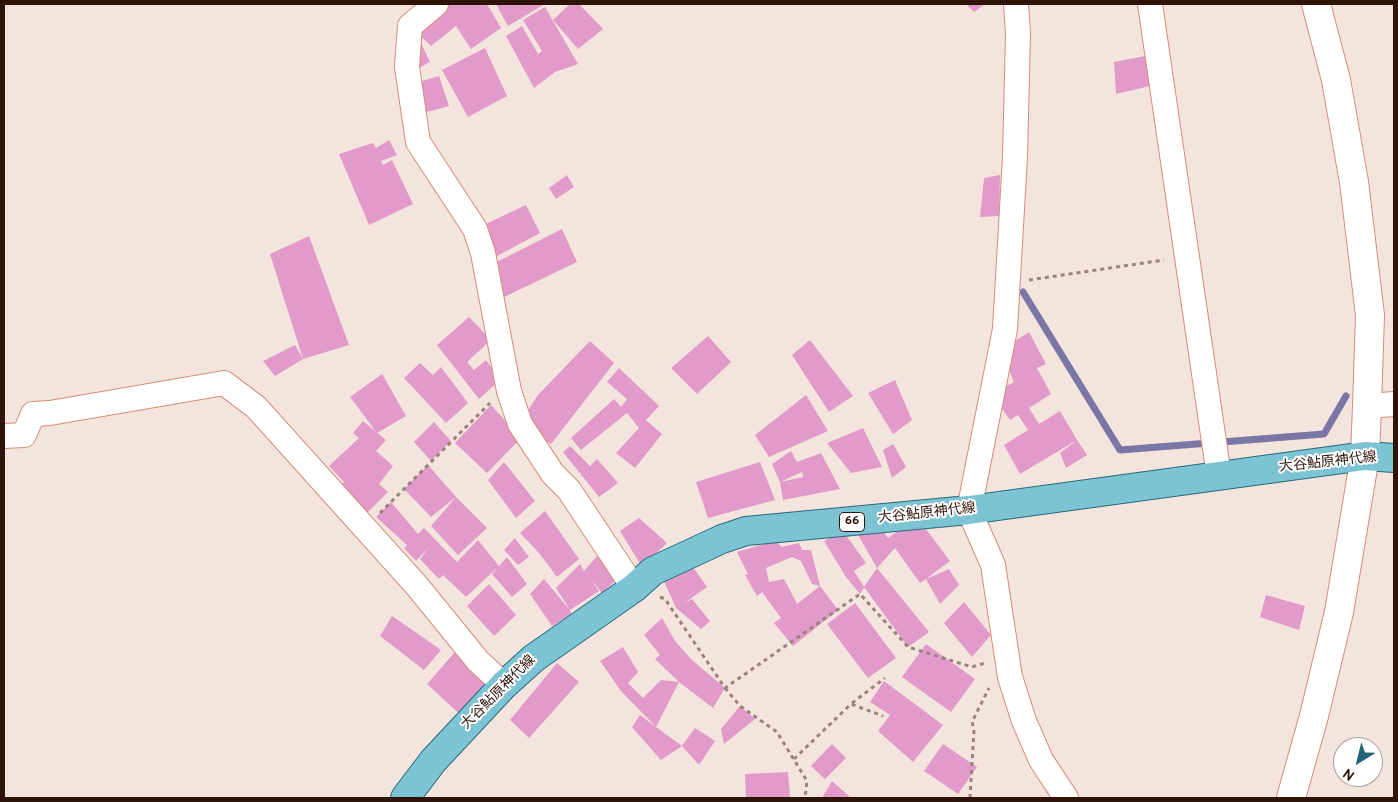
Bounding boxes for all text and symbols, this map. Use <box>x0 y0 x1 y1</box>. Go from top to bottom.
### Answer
street label: 大谷鮎原神代線 <box>1278 450 1378 476</box>
street label: 大谷鮎原神代線 <box>877 501 977 527</box>
road number: 66 <box>840 512 864 532</box>
street label: 大谷鮎原神代線 <box>458 652 540 734</box>
north arrow <box>1333 737 1383 787</box>
text: N <box>1340 764 1359 784</box>

